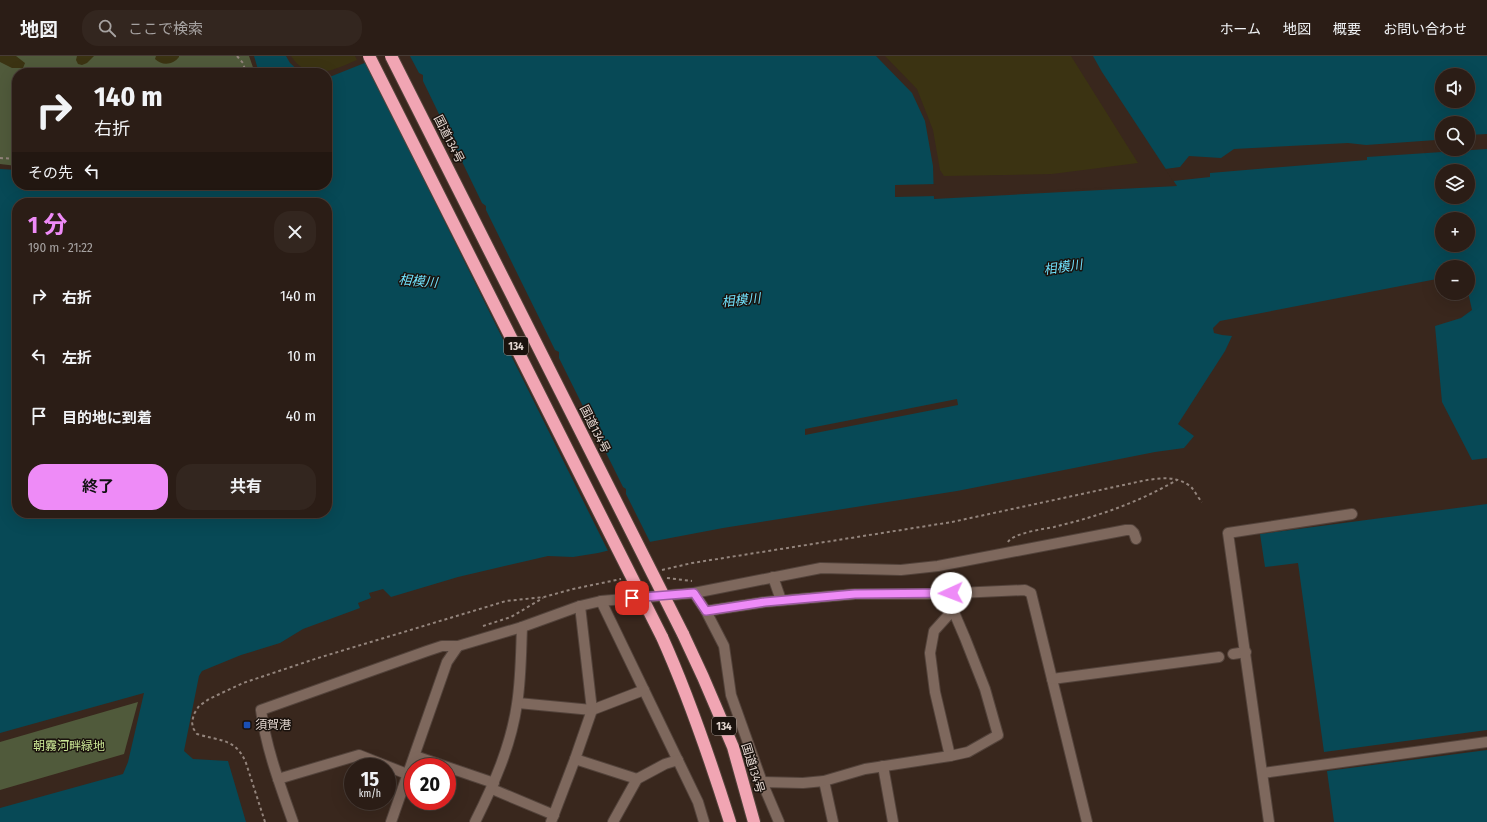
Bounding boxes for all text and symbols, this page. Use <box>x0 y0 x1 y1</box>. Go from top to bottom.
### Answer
search box <box>82 10 362 46</box>
icon: search <box>96 17 118 39</box>
text: 地図 <box>20 18 58 41</box>
text: ここで検索 <box>128 20 203 38</box>
text: ホーム <box>1219 21 1261 38</box>
text: 地図 <box>1283 21 1311 38</box>
text: 概要 <box>1333 21 1361 38</box>
text: お問い合わせ <box>1383 21 1467 38</box>
map controls <box>1435 68 1475 300</box>
button: sound <box>1435 68 1475 108</box>
text: 140 m <box>94 80 163 113</box>
icon: right <box>28 84 80 136</box>
street label: 国道134号 <box>431 113 467 165</box>
button: search <box>1435 116 1475 156</box>
text: 右折 <box>94 118 130 140</box>
icon: left <box>81 160 103 182</box>
text: その先 <box>28 164 73 182</box>
button: layers <box>1435 164 1475 204</box>
text: 1 分 <box>28 211 67 239</box>
button: close <box>274 211 316 253</box>
button: + <box>1435 212 1475 252</box>
text: 190 m · 21:22 <box>28 240 93 255</box>
water label: 相模川 <box>1043 257 1085 277</box>
button: − <box>1435 260 1475 300</box>
water label: 相模川 <box>398 272 440 290</box>
icon: right <box>28 285 50 307</box>
text: 140 m <box>280 287 316 305</box>
text: 右折 <box>62 289 92 307</box>
water label: 相模川 <box>721 290 763 309</box>
road number: 134 <box>504 337 528 355</box>
icon: left <box>28 345 50 367</box>
text: 10 m <box>287 347 316 365</box>
text: 左折 <box>62 349 92 367</box>
street label: 国道134号 <box>577 403 613 455</box>
icon: arrive <box>28 405 50 427</box>
text: 40 m <box>286 407 316 425</box>
text: 目的地に到着 <box>62 409 152 427</box>
button: 終了 <box>28 464 168 510</box>
button: 共有 <box>176 464 316 510</box>
position arrow <box>930 572 972 614</box>
pin <box>615 581 649 615</box>
icon: arrive <box>621 587 643 609</box>
road number: 134 <box>712 717 736 735</box>
place label: 須賀港 <box>255 718 291 732</box>
marker: 須賀港 <box>242 720 252 730</box>
park label: 朝霧河畔緑地 <box>33 739 105 753</box>
street label: 国道134号 <box>739 741 767 795</box>
speed limit sign: 20 <box>404 758 456 810</box>
text: 15 <box>361 767 379 791</box>
text: km/h <box>359 788 381 800</box>

